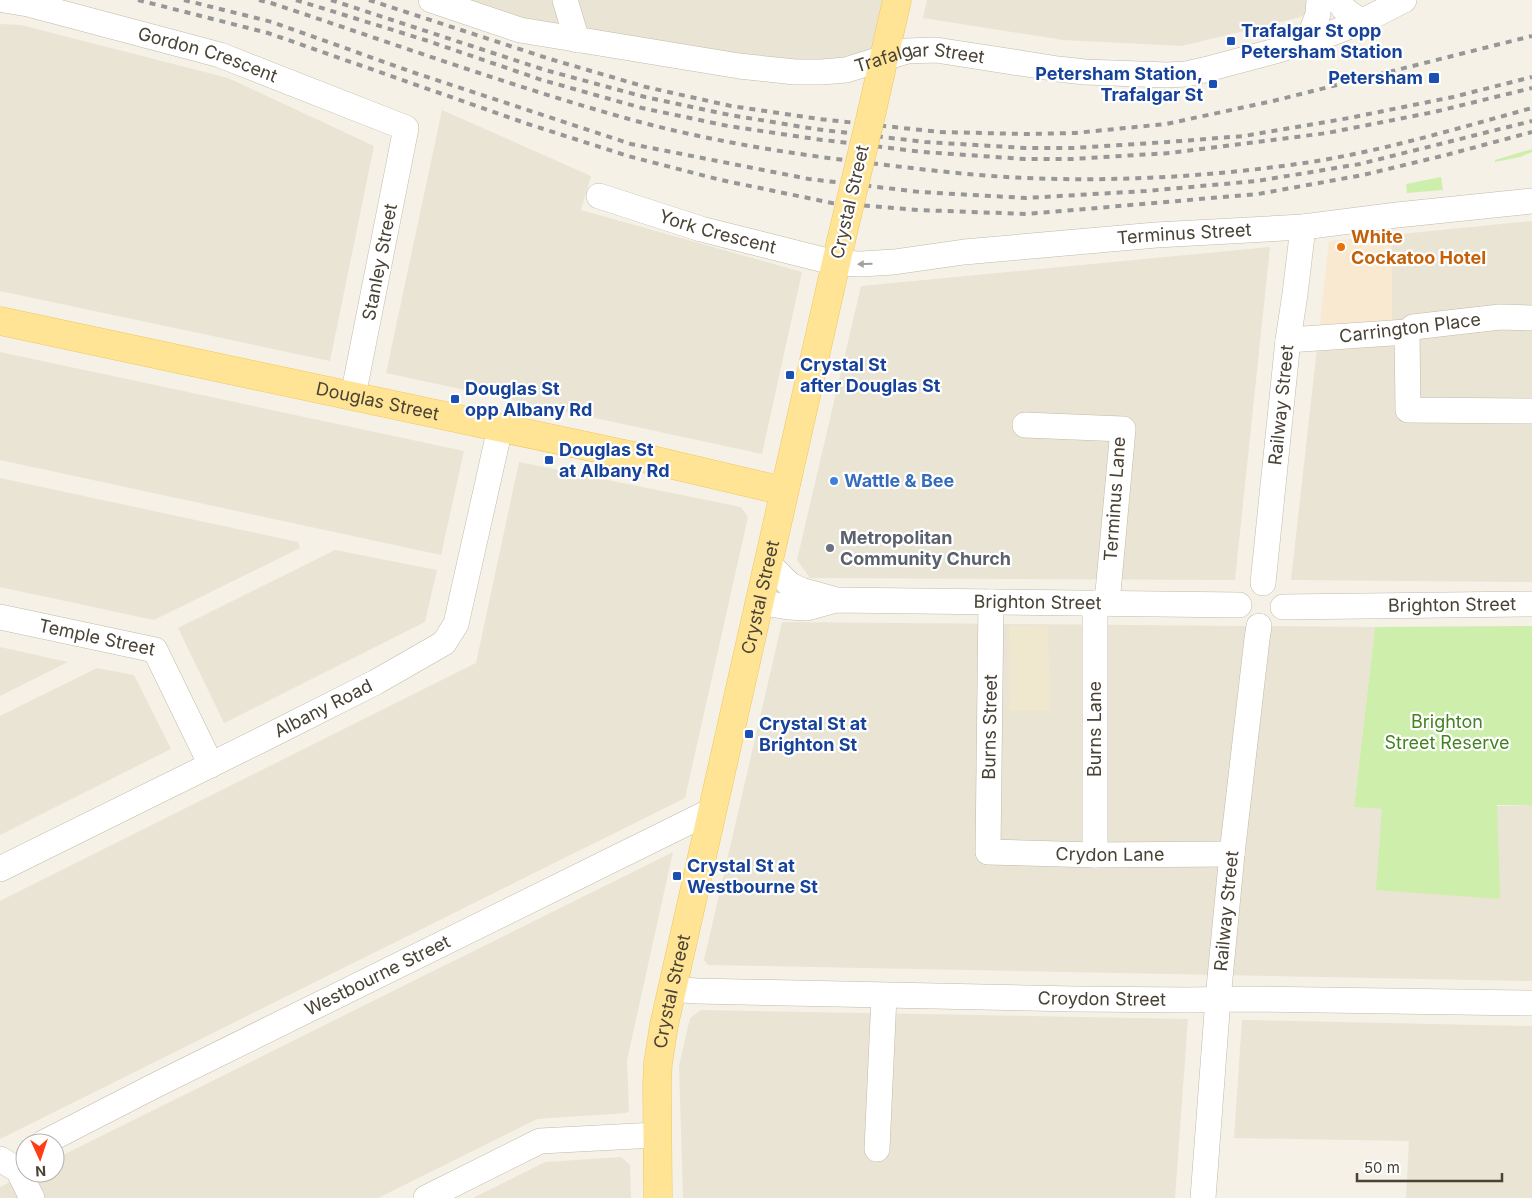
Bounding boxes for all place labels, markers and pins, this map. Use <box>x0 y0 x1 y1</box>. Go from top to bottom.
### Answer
place label: Trafalgar St opp Petersham Station <box>1241 20 1403 62</box>
marker: Trafalgar St opp Petersham Station <box>1225 35 1237 47</box>
place label: Petersham Station, Trafalgar St <box>1035 63 1203 105</box>
place label: Petersham <box>1328 67 1423 88</box>
marker: Petersham <box>1427 71 1441 85</box>
marker: Petersham Station, Trafalgar St <box>1207 78 1219 90</box>
place label: White Cockatoo Hotel <box>1351 226 1486 268</box>
marker: White Cockatoo Hotel <box>1335 241 1347 253</box>
place label: Crystal St after Douglas St <box>800 354 941 396</box>
marker: Crystal St after Douglas St <box>784 369 796 381</box>
place label: Douglas St opp Albany Rd <box>465 378 592 420</box>
marker: Douglas St opp Albany Rd <box>449 393 461 405</box>
place label: Douglas St at Albany Rd <box>559 439 670 481</box>
marker: Douglas St at Albany Rd <box>543 454 555 466</box>
place label: Wattle & Bee <box>844 470 955 491</box>
marker: Wattle & Bee <box>828 475 840 487</box>
place label: Metropolitan Community Church <box>840 527 1011 569</box>
marker: Metropolitan Community Church <box>824 542 836 554</box>
place label: Crystal St at Brighton St <box>759 713 867 755</box>
marker: Crystal St at Brighton St <box>743 728 755 740</box>
place label: Crystal St at Westbourne St <box>687 855 818 897</box>
marker: Crystal St at Westbourne St <box>671 870 683 882</box>

